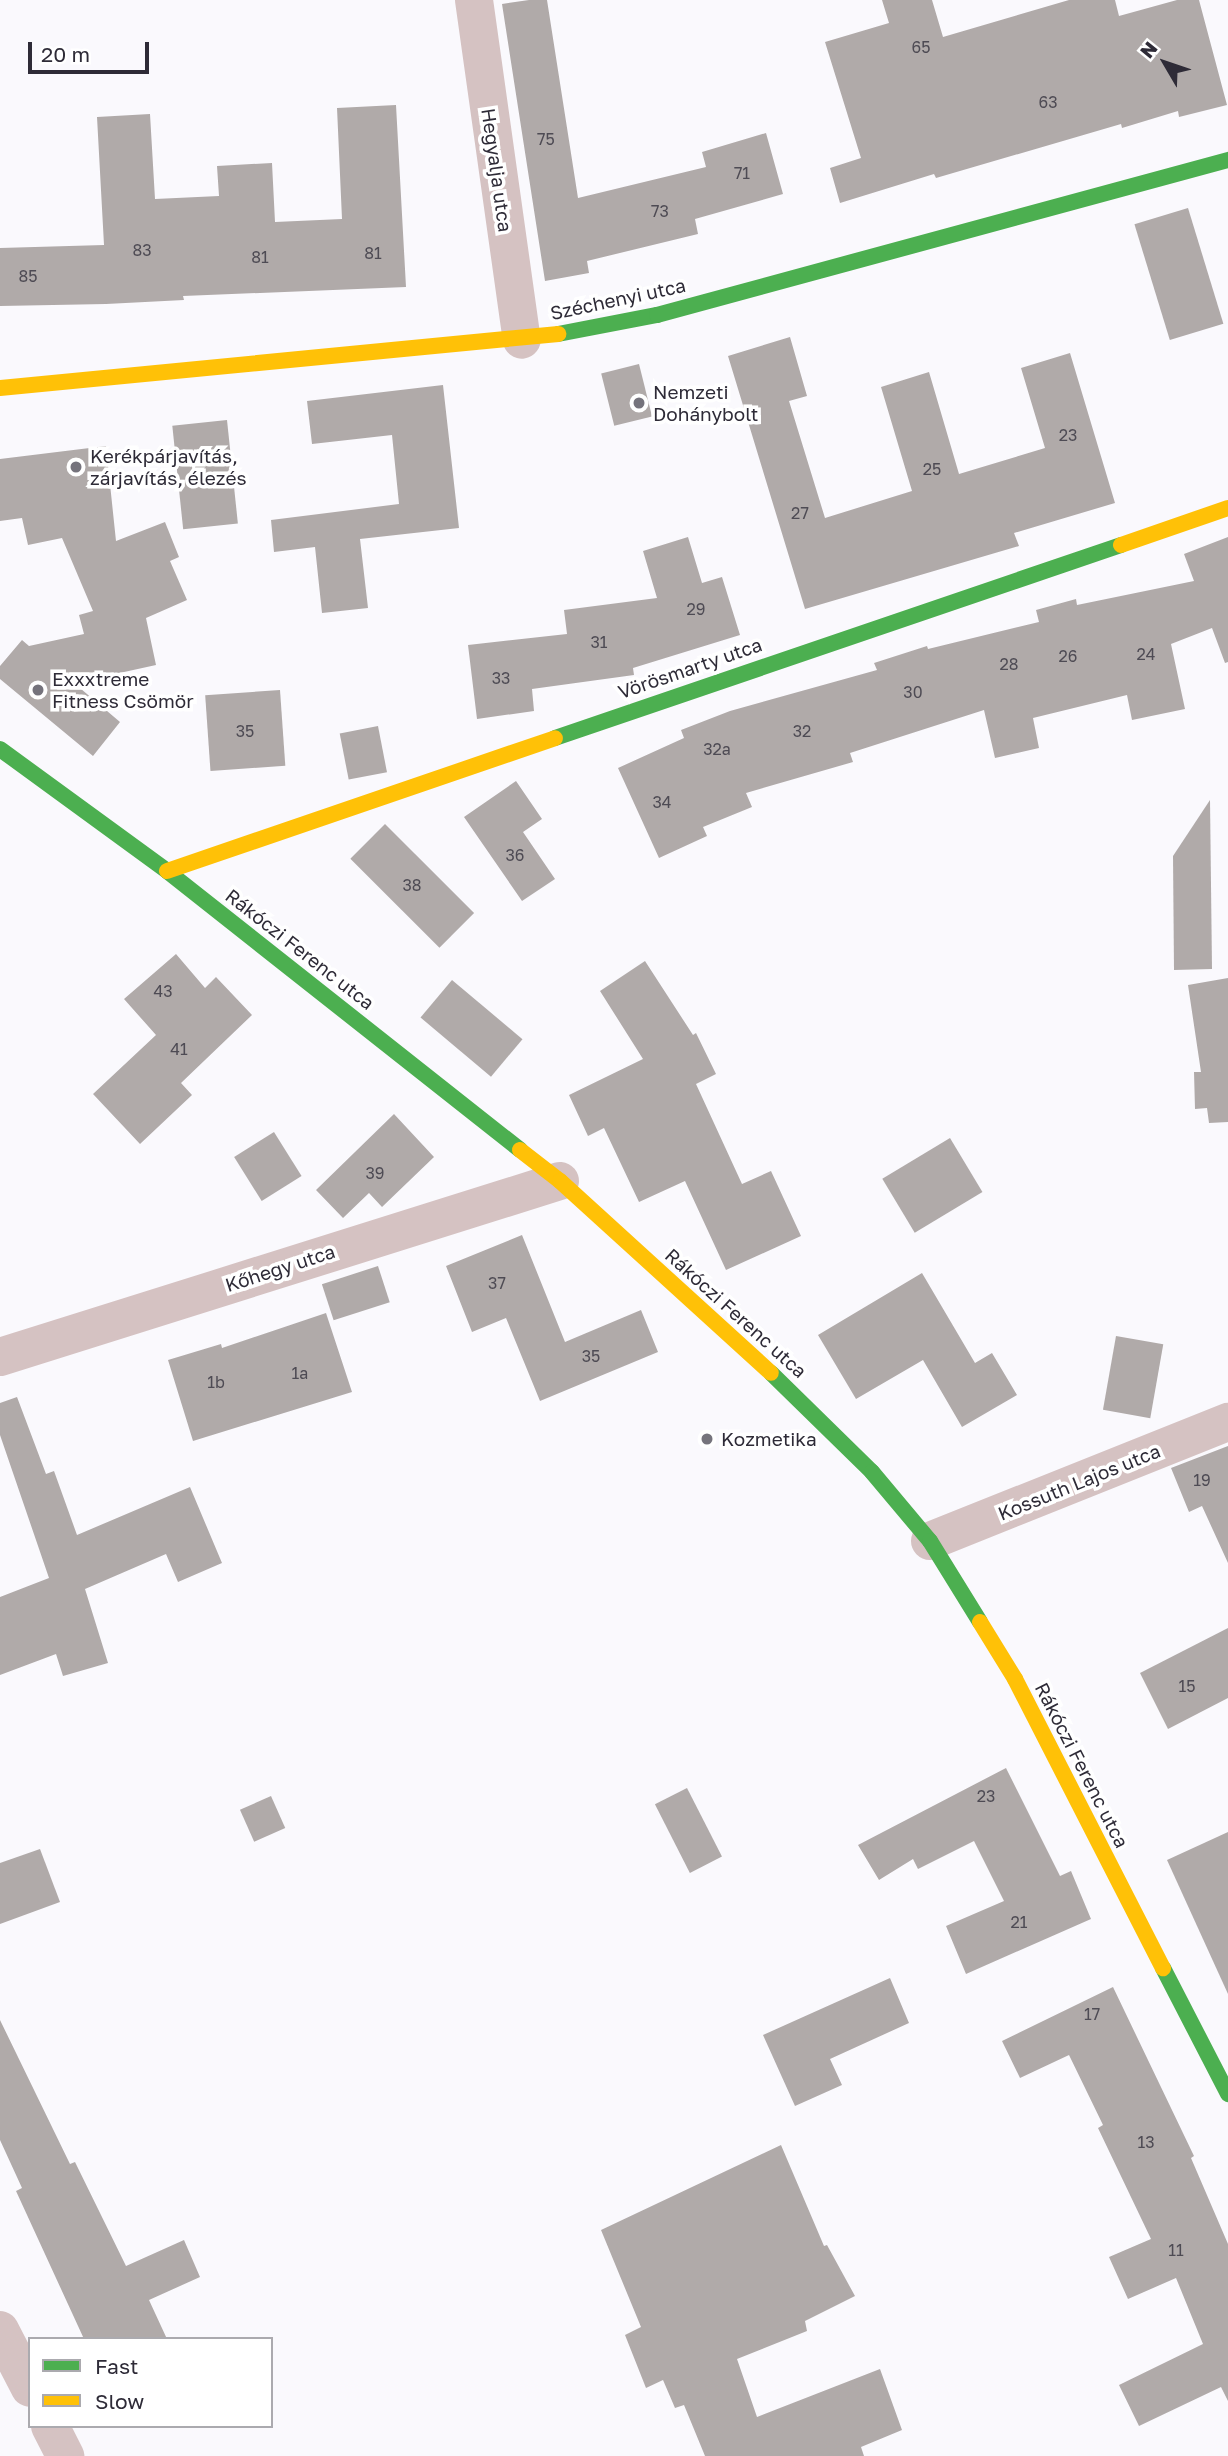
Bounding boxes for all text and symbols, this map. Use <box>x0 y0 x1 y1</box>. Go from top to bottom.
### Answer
scale bar <box>32 28 152 72</box>
north arrow <box>1130 28 1200 98</box>
house number: 65 <box>912 37 930 57</box>
text: N <box>1135 37 1162 62</box>
text: 20 m <box>41 41 90 67</box>
house number: 63 <box>1038 92 1058 112</box>
street label: Hegyalja utca <box>477 107 517 233</box>
house number: 75 <box>537 129 555 149</box>
house number: 71 <box>734 163 750 183</box>
house number: 73 <box>651 201 669 221</box>
house number: 83 <box>132 240 152 260</box>
house number: 81 <box>364 243 382 263</box>
house number: 81 <box>251 247 269 267</box>
house number: 85 <box>18 266 38 286</box>
street label: Széchenyi utca <box>548 274 688 324</box>
place label: Nemzeti Dohánybolt <box>653 381 758 425</box>
marker: Nemzeti Dohánybolt <box>631 395 647 411</box>
house number: 23 <box>1059 425 1077 445</box>
place label: Kerékpárjavítás, zárjavítás, élezés <box>90 445 247 489</box>
marker: Kerékpárjavítás, zárjavítás, élezés <box>68 459 84 475</box>
house number: 25 <box>923 459 941 479</box>
house number: 27 <box>791 503 809 523</box>
house number: 29 <box>687 599 705 619</box>
house number: 31 <box>590 632 608 652</box>
street label: Vörösmarty utca <box>615 633 765 703</box>
house number: 24 <box>1136 644 1156 664</box>
house number: 26 <box>1059 646 1077 666</box>
house number: 28 <box>999 654 1019 674</box>
place label: Exxxtreme Fitness Csömör <box>52 668 194 712</box>
house number: 33 <box>492 668 510 688</box>
marker: Exxxtreme Fitness Csömör <box>30 682 46 698</box>
house number: 30 <box>903 682 923 702</box>
house number: 35 <box>236 721 254 741</box>
house number: 32 <box>793 721 811 741</box>
house number: 32a <box>703 739 731 759</box>
house number: 34 <box>652 792 672 812</box>
house number: 36 <box>505 845 525 865</box>
house number: 38 <box>402 875 422 895</box>
street label: Rákóczi Ferenc utca <box>221 884 379 1014</box>
house number: 43 <box>153 981 173 1001</box>
house number: 41 <box>170 1039 188 1059</box>
house number: 39 <box>365 1163 385 1183</box>
street label: Kőhegy utca <box>222 1240 338 1296</box>
street label: Rákóczi Ferenc utca <box>661 1243 811 1383</box>
house number: 37 <box>488 1273 506 1293</box>
house number: 35 <box>582 1346 600 1366</box>
house number: 1a <box>292 1363 308 1383</box>
house number: 1b <box>207 1372 225 1392</box>
place label: Kozmetika <box>721 1428 817 1450</box>
marker: Kozmetika <box>699 1431 715 1447</box>
street label: Kossuth Lajos utca <box>995 1439 1163 1525</box>
house number: 19 <box>1193 1470 1211 1490</box>
house number: 15 <box>1178 1676 1196 1696</box>
street label: Rákóczi Ferenc utca <box>1030 1679 1134 1851</box>
house number: 23 <box>977 1786 995 1806</box>
house number: 21 <box>1010 1912 1028 1932</box>
house number: 17 <box>1084 2004 1100 2024</box>
house number: 13 <box>1137 2132 1155 2152</box>
house number: 11 <box>1168 2240 1184 2260</box>
legend <box>28 2337 273 2428</box>
text: Fast <box>95 2353 138 2379</box>
text: Slow <box>95 2388 144 2414</box>

